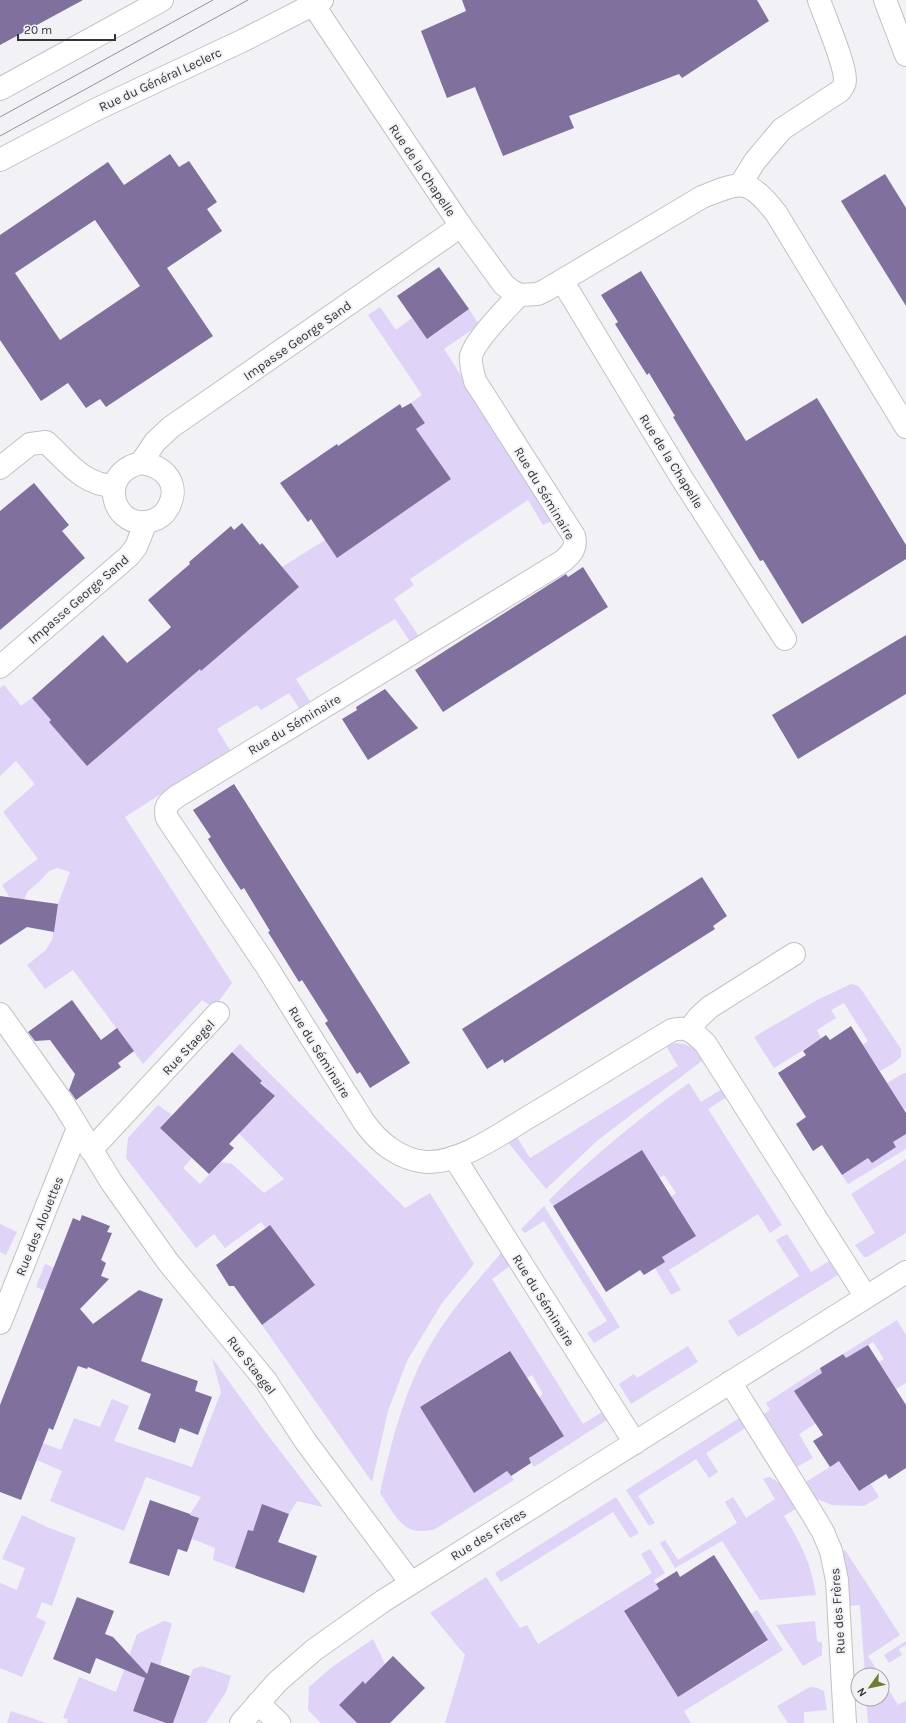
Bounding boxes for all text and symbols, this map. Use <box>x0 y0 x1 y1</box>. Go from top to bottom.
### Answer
scale bar <box>18 16 115 42</box>
text: 20 m <box>24 23 52 37</box>
street label: Rue du Général Leclerc <box>96 44 224 114</box>
street label: Rue de la Chapelle <box>386 121 459 220</box>
street label: Impasse George Sand <box>240 297 354 383</box>
street label: Rue de la Chapelle <box>637 411 707 511</box>
street label: Rue du Séminaire <box>511 444 578 542</box>
street label: Impasse George Sand <box>25 552 132 647</box>
street label: Rue du Séminaire <box>245 691 343 758</box>
street label: Rue du Séminaire <box>285 1004 354 1101</box>
street label: Rue Staegel <box>159 1017 218 1078</box>
street label: Rue des Alouettes <box>13 1174 66 1278</box>
street label: Rue du Séminaire <box>509 1252 578 1349</box>
street label: Rue Staegel <box>224 1333 279 1397</box>
street label: Rue des Frères <box>448 1505 529 1564</box>
street label: Rue des Frères <box>827 1567 848 1655</box>
north arrow <box>850 1667 890 1707</box>
text: N <box>854 1685 870 1699</box>

